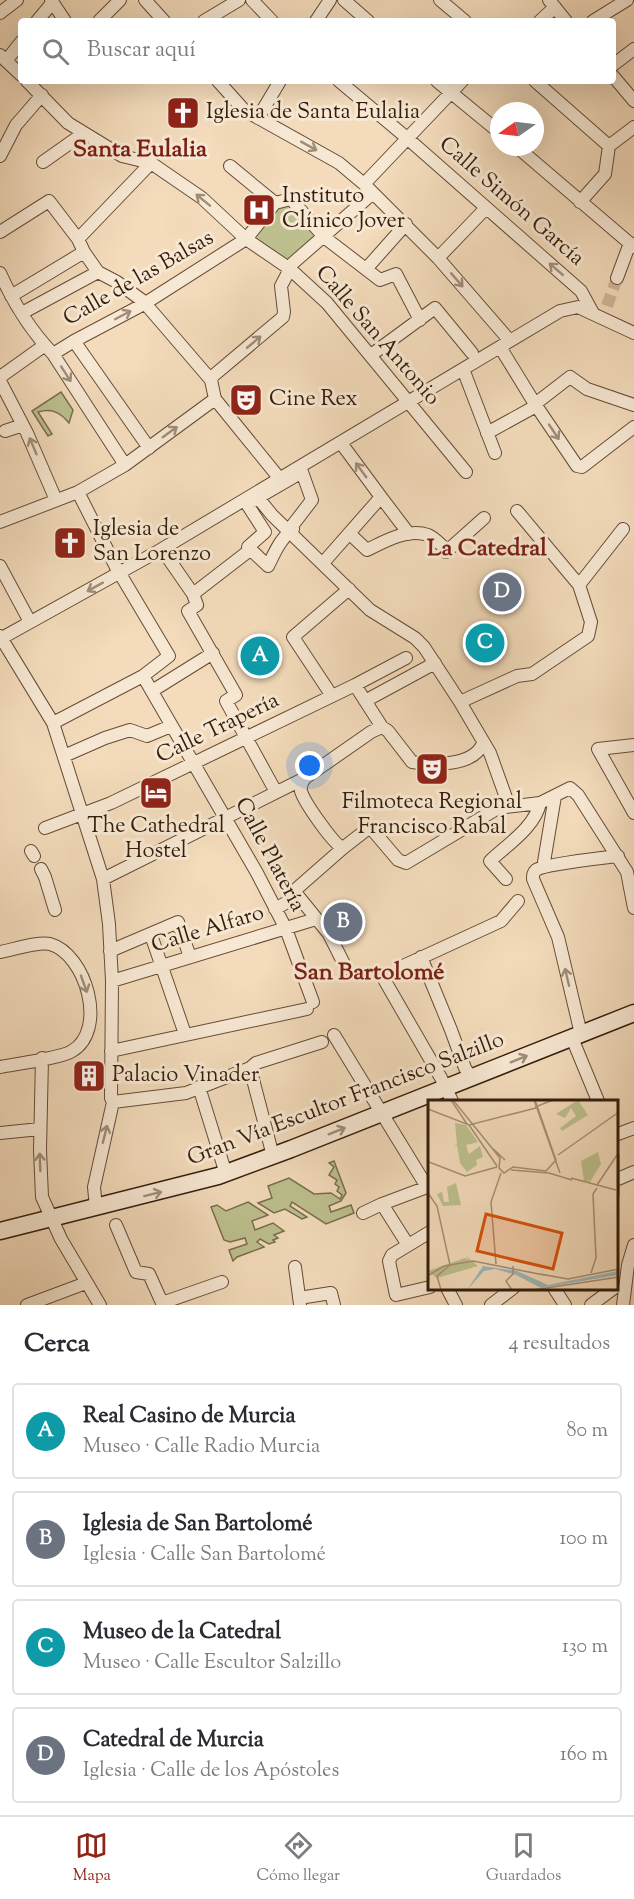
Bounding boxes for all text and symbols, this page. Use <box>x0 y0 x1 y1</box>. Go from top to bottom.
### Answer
search box <box>18 18 616 84</box>
icon: search <box>39 35 72 68</box>
text: Buscar aquí <box>87 35 196 67</box>
church icon: Iglesia de Santa Eulalia <box>165 95 201 131</box>
place label: Iglesia de Santa Eulalia <box>206 97 420 129</box>
north arrow <box>490 102 544 156</box>
street label: Calle Simón García <box>431 130 591 274</box>
district label: Santa Eulalia <box>73 133 208 167</box>
one-way arrow <box>300 140 317 152</box>
place label: Instituto Clínico Jover <box>282 181 405 238</box>
hospital icon: Instituto Clínico Jover <box>241 192 277 228</box>
one-way arrow <box>195 193 211 206</box>
street label: Calle de las Balsas <box>58 223 220 335</box>
street label: Calle San Antonio <box>307 259 447 413</box>
one-way arrow <box>549 262 564 276</box>
one-way arrow <box>450 272 464 287</box>
one-way arrow <box>113 309 131 320</box>
one-way arrow <box>246 335 261 349</box>
one-way arrow <box>61 365 73 382</box>
theatre icon: Cine Rex <box>228 382 264 418</box>
place label: Cine Rex <box>269 384 358 416</box>
one-way arrow <box>548 423 560 440</box>
one-way arrow <box>162 426 178 439</box>
one-way arrow <box>27 438 38 456</box>
one-way arrow <box>355 462 367 478</box>
place label: Iglesia de San Lorenzo <box>93 514 211 571</box>
church icon: Iglesia de San Lorenzo <box>52 525 88 561</box>
district label: La Catedral <box>427 532 547 566</box>
pin: D <box>482 570 522 614</box>
one-way arrow <box>87 582 105 593</box>
pin: C <box>466 620 504 666</box>
pin: A <box>240 634 280 678</box>
street label: Calle Trapería <box>151 685 285 773</box>
your location <box>295 751 324 780</box>
theatre icon: Filmoteca Regional Francisco Rabal <box>414 751 450 787</box>
hotel icon: The Cathedral Hostel <box>138 775 174 811</box>
place label: Filmoteca Regional Francisco Rabal <box>342 787 522 844</box>
street label: Calle Platería <box>225 792 313 918</box>
place label: The Cathedral Hostel <box>87 811 225 868</box>
street label: Calle Alfaro <box>148 898 268 962</box>
pin: B <box>324 900 362 944</box>
district label: San Bartolomé <box>293 956 445 990</box>
one-way arrow <box>561 968 573 987</box>
one-way arrow <box>80 974 91 993</box>
street label: Gran Vía Escultor Francisco Salzillo <box>183 1025 509 1175</box>
one-way arrow <box>509 1053 527 1064</box>
building icon: Palacio Vinader <box>71 1058 107 1094</box>
place label: Palacio Vinader <box>112 1060 259 1092</box>
inset map <box>428 1100 619 1290</box>
one-way arrow <box>100 1125 112 1144</box>
one-way arrow <box>328 1125 346 1136</box>
one-way arrow <box>35 1153 46 1173</box>
one-way arrow <box>143 1187 162 1199</box>
text: Cerca <box>24 1326 90 1363</box>
text: 4 resultados <box>508 1330 610 1359</box>
text: Real Casino de Murcia <box>83 1401 296 1433</box>
text: A <box>37 1417 54 1446</box>
text: 80 m <box>567 1417 608 1446</box>
text: Museo · Calle Radio Murcia <box>83 1433 320 1462</box>
text: Iglesia de San Bartolomé <box>83 1509 313 1541</box>
text: B <box>39 1525 52 1554</box>
text: 100 m <box>559 1525 608 1554</box>
text: Iglesia · Calle San Bartolomé <box>83 1541 326 1570</box>
text: Museo de la Catedral <box>83 1617 281 1649</box>
text: C <box>37 1633 54 1662</box>
text: 130 m <box>562 1633 608 1662</box>
text: Museo · Calle Escultor Salzillo <box>83 1649 341 1678</box>
text: Catedral de Murcia <box>83 1725 264 1757</box>
text: D <box>38 1741 53 1770</box>
text: 160 m <box>560 1741 608 1770</box>
text: Iglesia · Calle de los Apóstoles <box>83 1757 339 1786</box>
tab: Mapa <box>73 1829 111 1888</box>
tab: Cómo llegar <box>256 1829 340 1888</box>
tab: Guardados <box>486 1829 561 1888</box>

